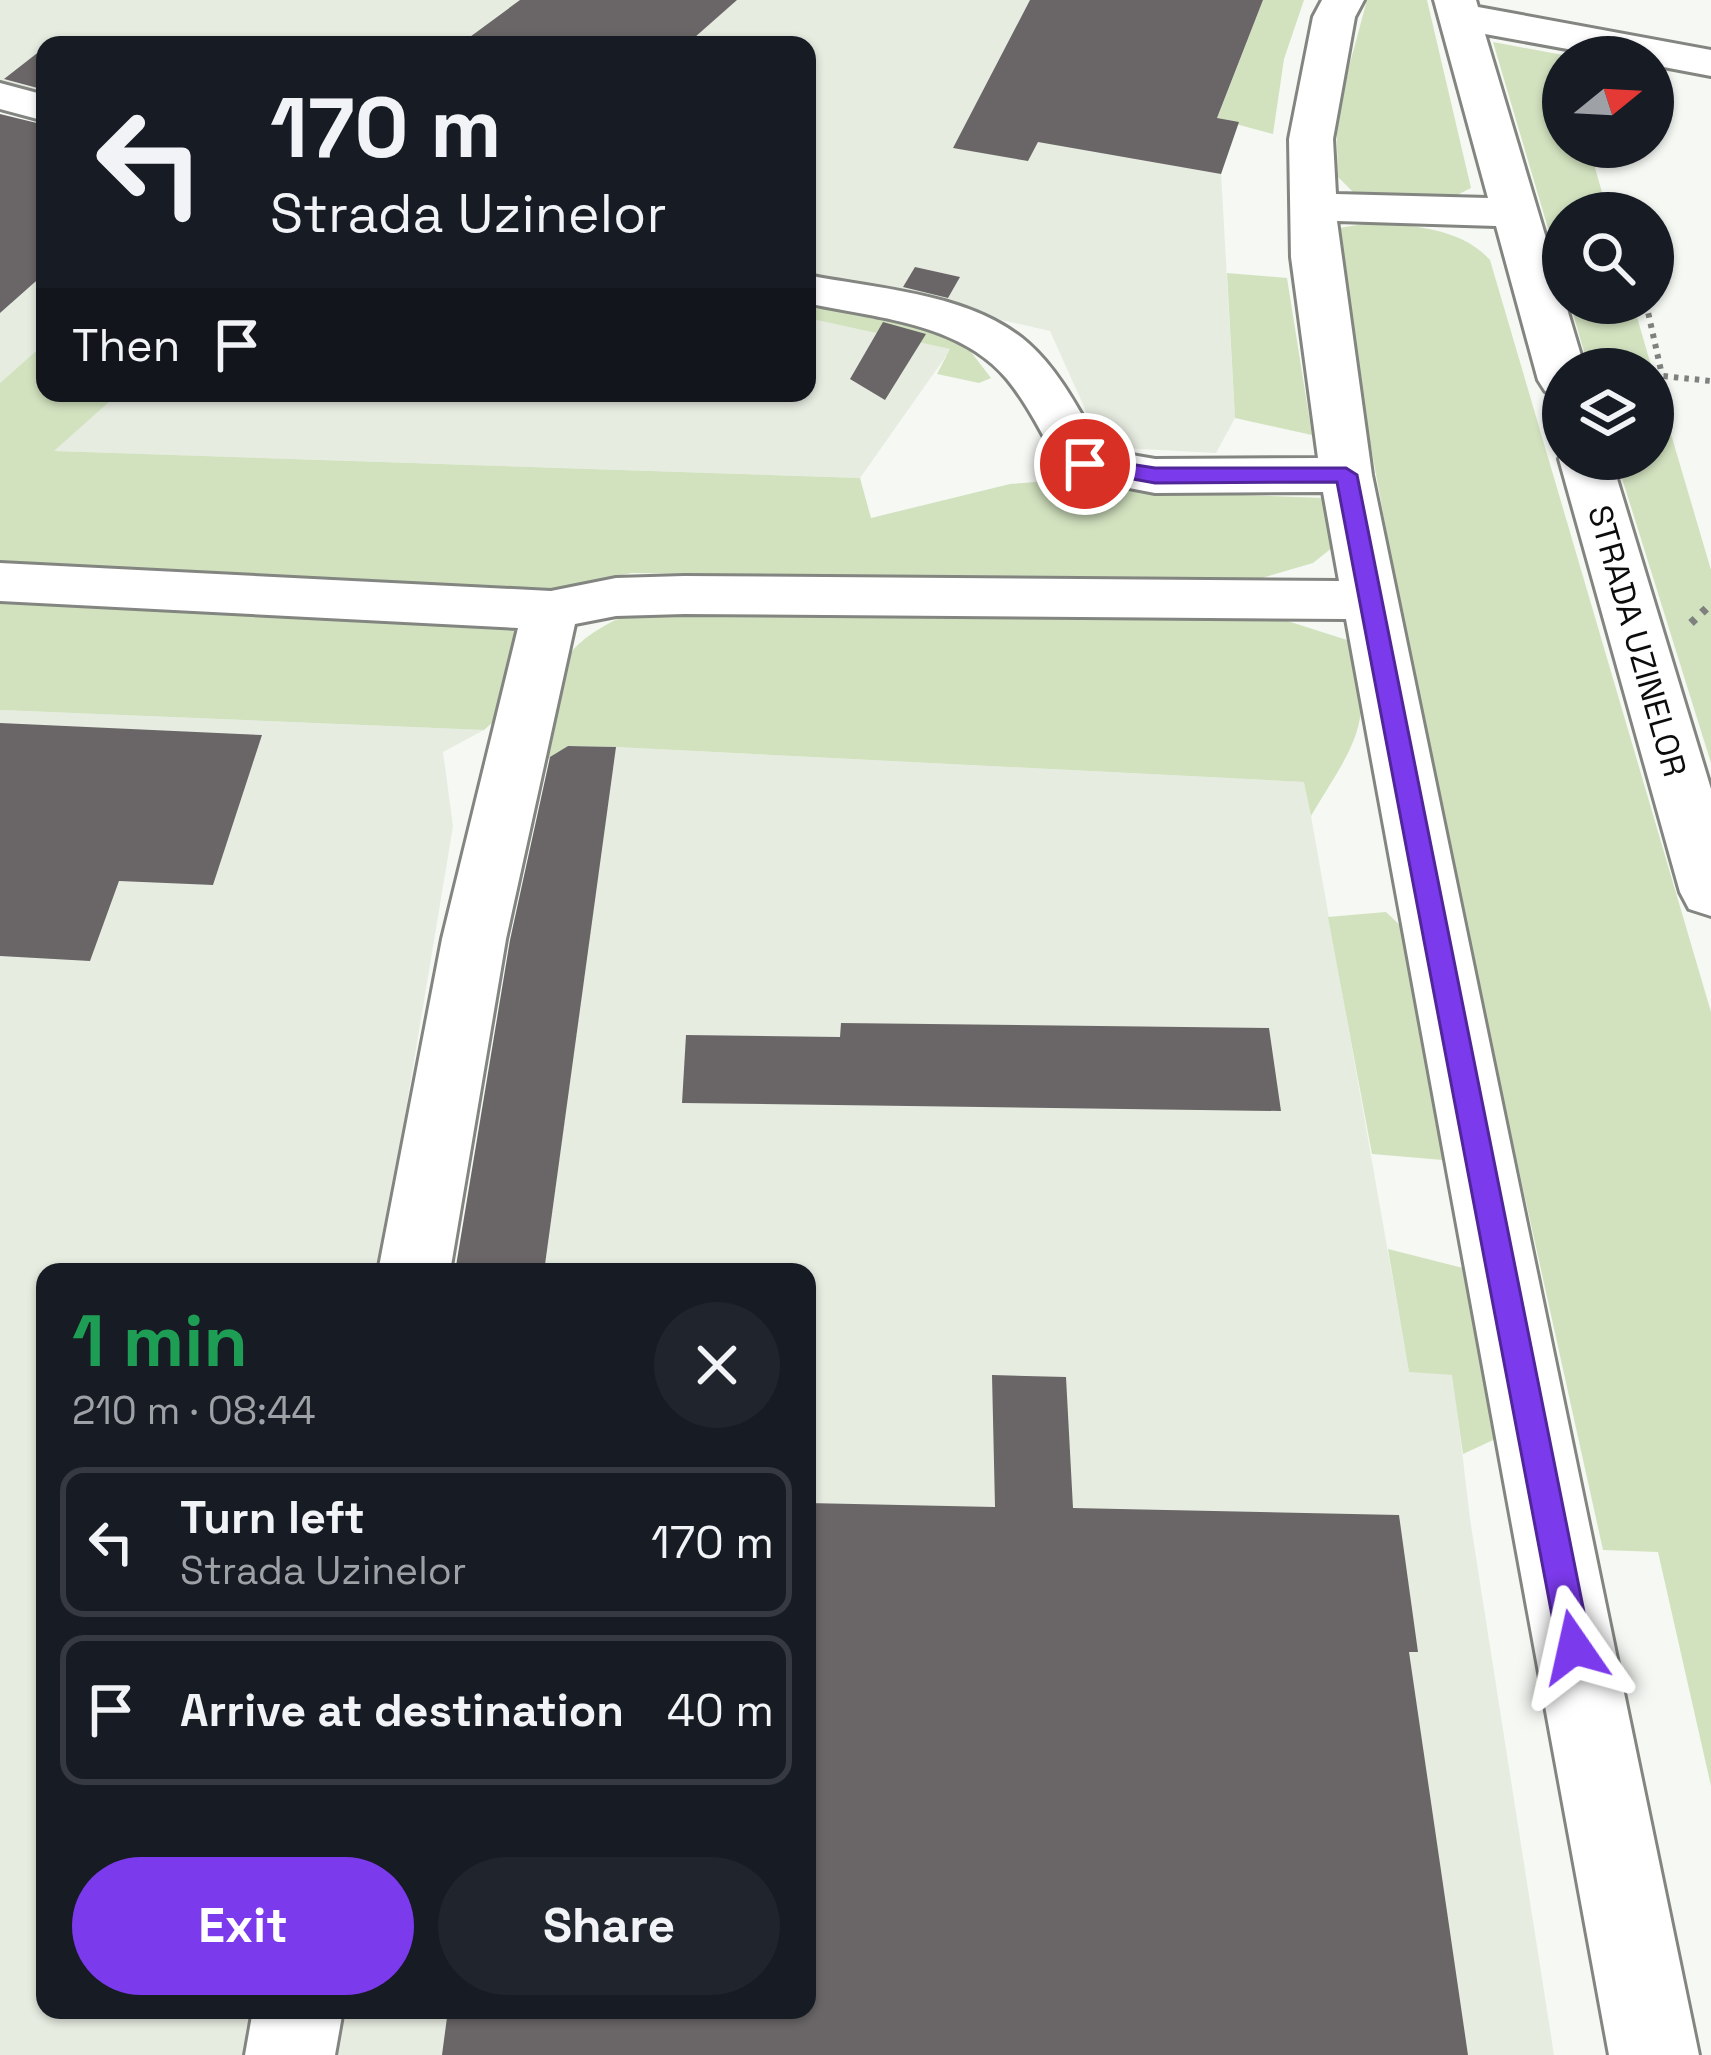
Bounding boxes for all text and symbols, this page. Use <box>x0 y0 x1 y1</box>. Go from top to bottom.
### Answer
north arrow <box>1542 36 1674 168</box>
map controls <box>1542 36 1674 480</box>
text: 170 m <box>270 74 502 182</box>
icon: left <box>72 84 228 240</box>
text: Strada Uzinelor <box>270 179 667 248</box>
button: search <box>1542 192 1674 324</box>
icon: arrive <box>204 312 270 378</box>
text: Then <box>72 317 180 374</box>
button: layers <box>1542 348 1674 480</box>
pin <box>1034 413 1136 515</box>
icon: arrive <box>1052 431 1118 497</box>
street label: STRADA UZINELOR <box>1578 500 1696 782</box>
text: 1 min <box>72 1295 248 1387</box>
button: close <box>654 1302 780 1428</box>
text: 210 m · 08:44 <box>72 1386 316 1435</box>
text: Turn left <box>180 1489 365 1546</box>
icon: left <box>78 1509 144 1575</box>
text: 170 m <box>651 1514 774 1571</box>
text: Strada Uzinelor <box>180 1546 467 1595</box>
position arrow <box>1511 1584 1637 1710</box>
icon: arrive <box>78 1677 144 1743</box>
text: Arrive at destination <box>180 1682 624 1739</box>
text: 40 m <box>667 1682 774 1739</box>
button: Exit <box>72 1857 414 1995</box>
button: Share <box>438 1857 780 1995</box>

